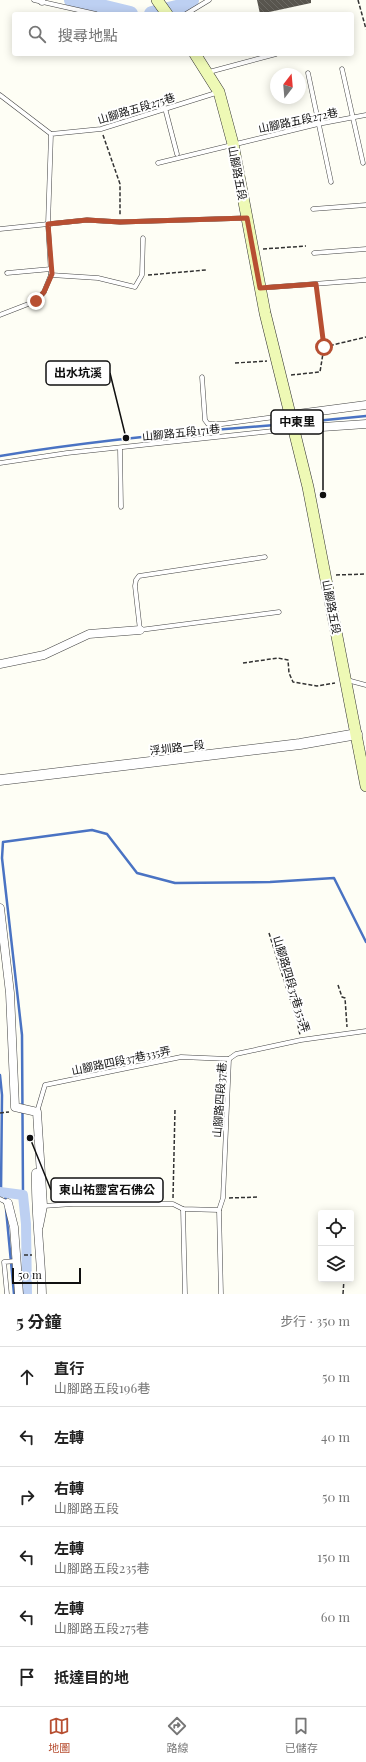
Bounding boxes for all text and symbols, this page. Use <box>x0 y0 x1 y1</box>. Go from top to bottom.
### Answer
search box <box>12 12 354 56</box>
icon: search <box>26 23 48 45</box>
text: 搜尋地點 <box>58 25 118 45</box>
north arrow <box>270 68 306 104</box>
street label: 山腳路五段275巷 <box>95 89 177 127</box>
street label: 山腳路五段272巷 <box>257 104 339 136</box>
street label: 山腳路五段 <box>225 145 251 201</box>
route end <box>27 292 45 310</box>
route start <box>315 338 333 356</box>
callout: 出水坑溪 <box>46 361 110 385</box>
text: 出水坑溪 <box>54 364 102 380</box>
callout: 中東里 <box>271 410 323 434</box>
text: 中東里 <box>279 413 315 429</box>
street label: 山腳路五段171巷 <box>141 420 221 444</box>
street label: 山腳路五段 <box>319 579 345 635</box>
street label: 浮圳路一段 <box>149 736 205 758</box>
street label: 山腳路四段37巷355弄 <box>270 934 314 1034</box>
street label: 山腳路四段37巷335弄 <box>70 1042 172 1078</box>
street label: 山腳路四段37巷 <box>209 1062 229 1138</box>
callout: 東山祐靈宮石佛公 <box>51 1178 163 1202</box>
text: 東山祐靈宮石佛公 <box>59 1181 155 1197</box>
map controls <box>318 1210 354 1282</box>
button: locate <box>318 1210 354 1246</box>
button: layers <box>318 1246 354 1282</box>
scale bar <box>12 1266 81 1285</box>
text: 50 m <box>18 1267 42 1282</box>
text: 5 分鐘 <box>16 1310 62 1332</box>
text: 步行 · 350 m <box>280 1312 350 1329</box>
text: 直行 <box>54 1358 84 1378</box>
icon: ahead <box>16 1366 38 1388</box>
text: 50 m <box>322 1368 350 1385</box>
text: 山腳路五段196巷 <box>54 1379 150 1396</box>
icon: left <box>16 1426 38 1448</box>
text: 左轉 <box>54 1427 84 1447</box>
text: 40 m <box>321 1428 350 1445</box>
text: 右轉 <box>54 1478 84 1498</box>
icon: right <box>16 1486 38 1508</box>
text: 50 m <box>322 1488 350 1505</box>
text: 山腳路五段 <box>54 1499 119 1516</box>
text: 左轉 <box>54 1538 84 1558</box>
icon: left <box>16 1546 38 1568</box>
text: 150 m <box>317 1548 350 1565</box>
text: 山腳路五段235巷 <box>54 1559 150 1576</box>
text: 左轉 <box>54 1598 84 1618</box>
icon: left <box>16 1606 38 1628</box>
text: 60 m <box>321 1608 350 1625</box>
text: 山腳路五段275巷 <box>54 1619 149 1636</box>
icon: arrive <box>16 1666 38 1688</box>
text: 抵達目的地 <box>54 1667 129 1687</box>
tab: 地圖 <box>48 1715 70 1755</box>
tab: 路線 <box>166 1715 188 1755</box>
tab: 已儲存 <box>285 1715 318 1755</box>

